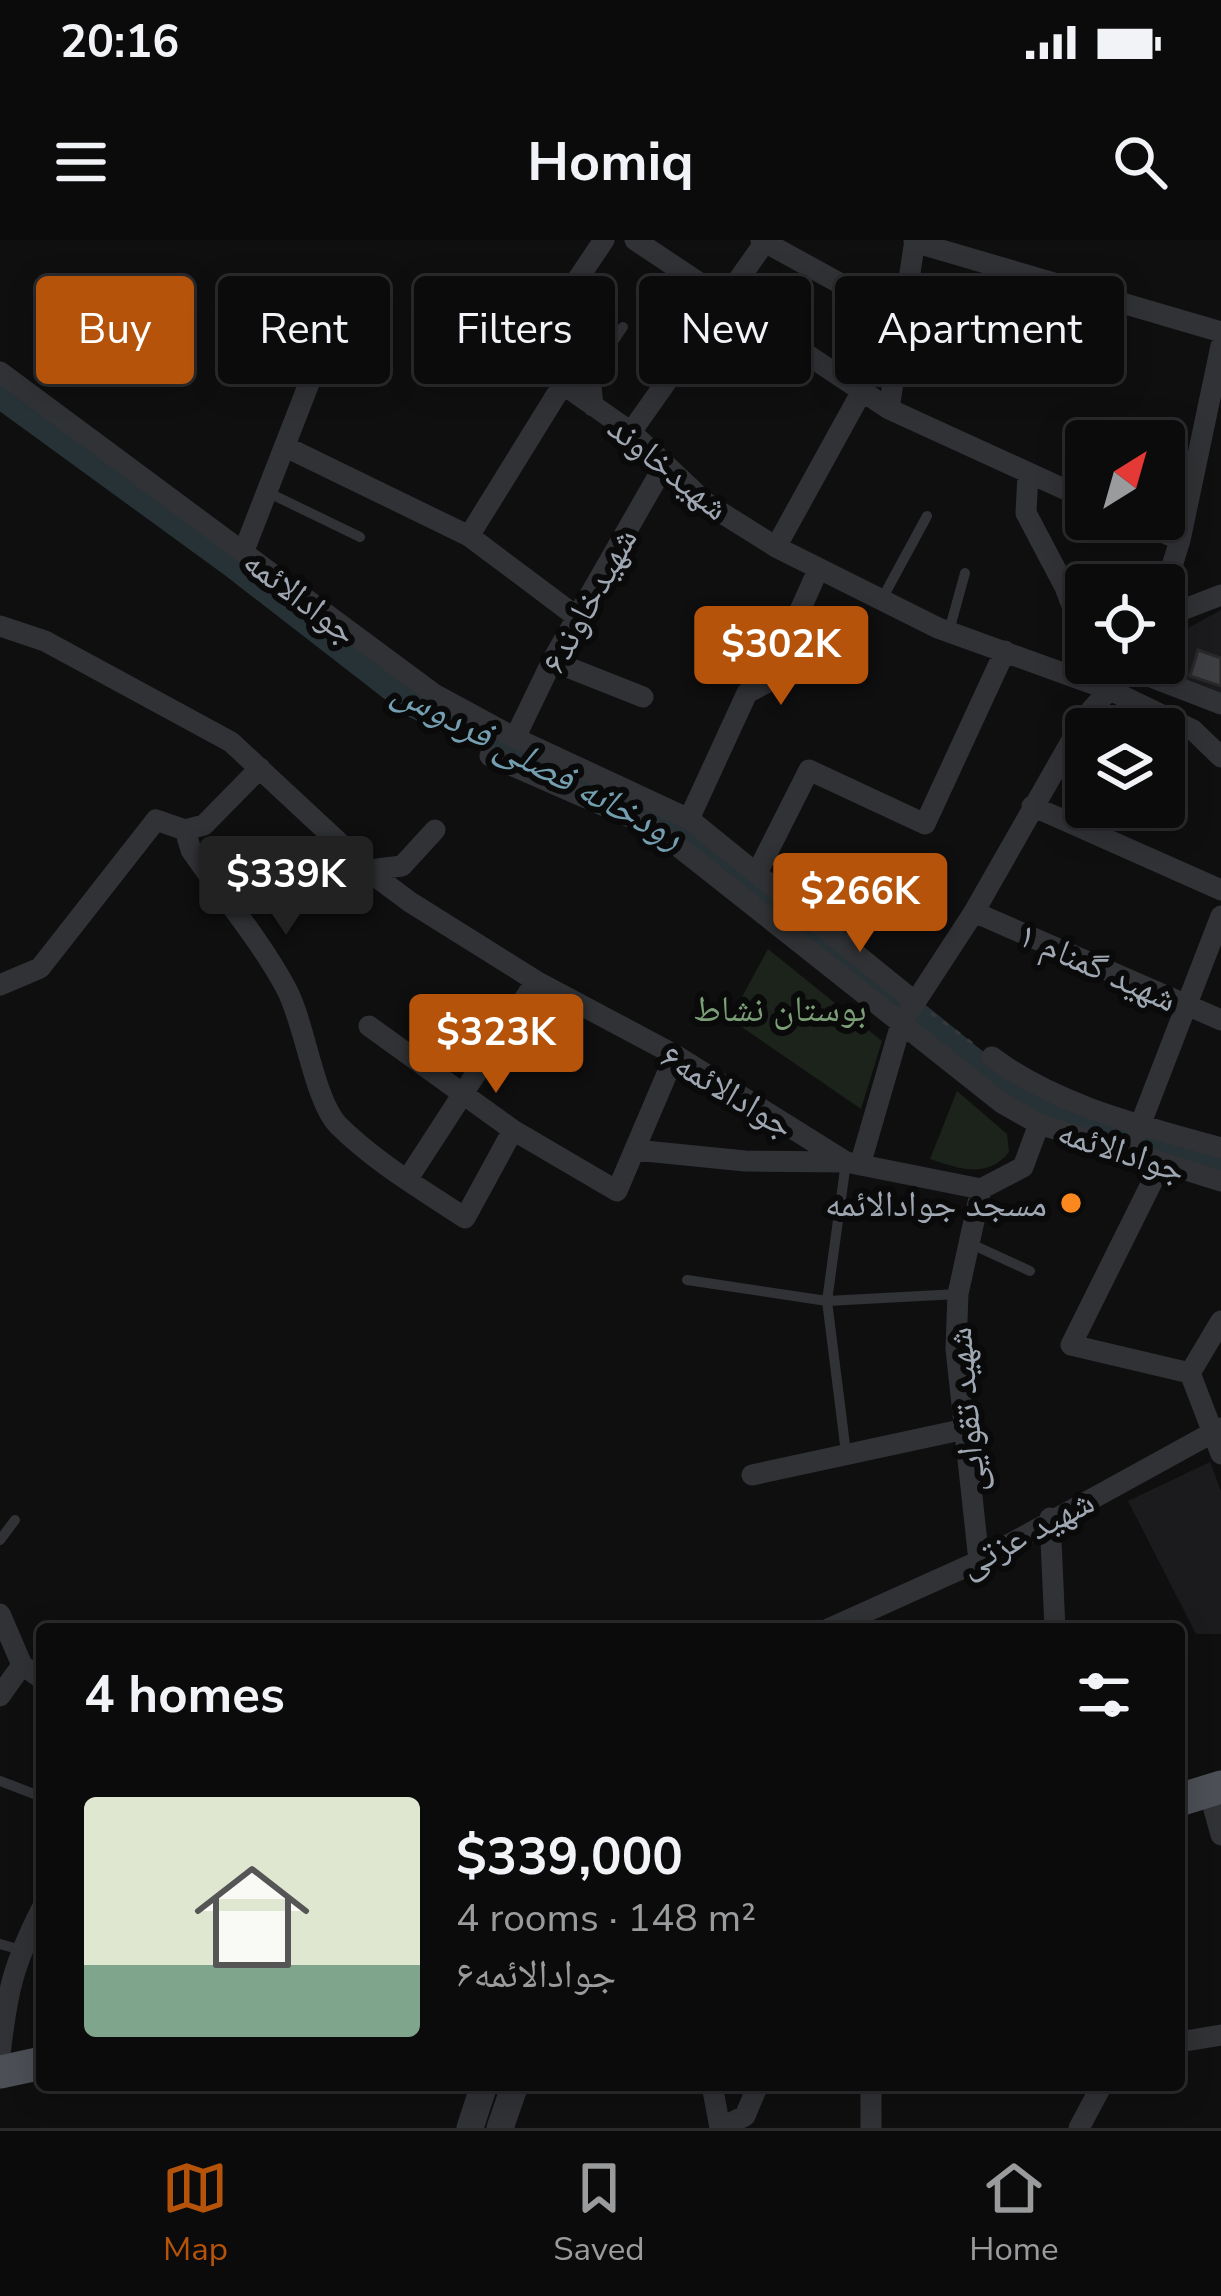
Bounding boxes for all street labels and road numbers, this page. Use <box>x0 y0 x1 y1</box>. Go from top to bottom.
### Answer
street label: شهیدخاوند <box>597 404 739 532</box>
street label: شهیدخاوند۶ <box>529 519 649 682</box>
street label: جوادالائمه <box>233 538 367 656</box>
street label: شهید گمنام ۱ <box>1010 911 1185 1024</box>
street label: جوادالائمه۶ <box>651 1032 803 1150</box>
street label: جوادالائمه <box>1051 1108 1192 1195</box>
street label: شهید تقوایی <box>935 1325 998 1494</box>
street label: شهید عزتی <box>951 1477 1103 1589</box>

